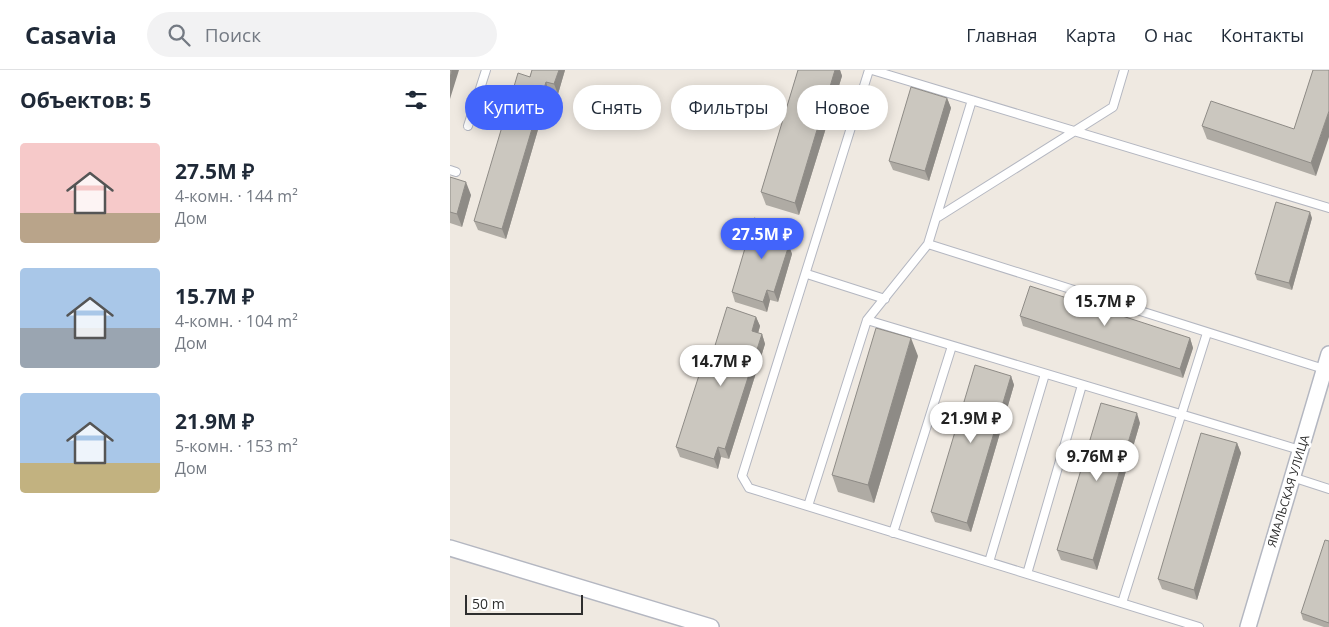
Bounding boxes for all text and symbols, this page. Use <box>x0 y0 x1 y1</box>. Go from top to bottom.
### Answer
search box <box>147 12 497 57</box>
text: Casavia <box>25 18 117 51</box>
icon: search <box>165 21 193 49</box>
text: Поиск <box>205 22 261 48</box>
text: Главная <box>966 23 1038 47</box>
text: Карта <box>1066 23 1116 47</box>
text: О нас <box>1144 23 1193 47</box>
text: Контакты <box>1221 23 1304 47</box>
chip: Купить <box>465 85 563 130</box>
chip: Снять <box>573 85 661 130</box>
chip: Фильтры <box>671 85 787 130</box>
chip: Новое <box>797 85 888 130</box>
text: Объектов: 5 <box>20 86 151 114</box>
icon: filters <box>402 86 430 114</box>
text: 27.5M ₽ <box>175 157 255 185</box>
icon: home <box>60 163 120 223</box>
text: 4-комн. · 144 m² <box>175 185 298 207</box>
text: Дом <box>175 207 207 229</box>
pin: 27.5M ₽ <box>716 218 808 260</box>
text: 27.5M ₽ <box>732 223 792 245</box>
text: 15.7M ₽ <box>175 282 255 310</box>
pin: 15.7M ₽ <box>1059 284 1151 327</box>
icon: home <box>60 288 120 348</box>
text: 15.7M ₽ <box>1075 290 1135 312</box>
text: 4-комн. · 104 m² <box>175 310 298 332</box>
text: Дом <box>175 332 207 354</box>
pin: 14.7M ₽ <box>675 344 767 387</box>
text: 14.7M ₽ <box>691 350 751 372</box>
pin: 21.9M ₽ <box>925 402 1017 444</box>
text: 21.9M ₽ <box>175 407 255 435</box>
text: 21.9M ₽ <box>941 407 1001 429</box>
icon: home <box>60 413 120 473</box>
street label: ЯМАЛЬСКАЯ УЛИЦА <box>1263 432 1313 549</box>
text: 5-комн. · 153 m² <box>175 435 298 457</box>
pin: 9.76M ₽ <box>1051 440 1143 482</box>
text: 9.76M ₽ <box>1067 445 1127 467</box>
text: Дом <box>175 457 207 479</box>
scale bar <box>465 592 582 615</box>
text: 50 m <box>472 594 505 613</box>

